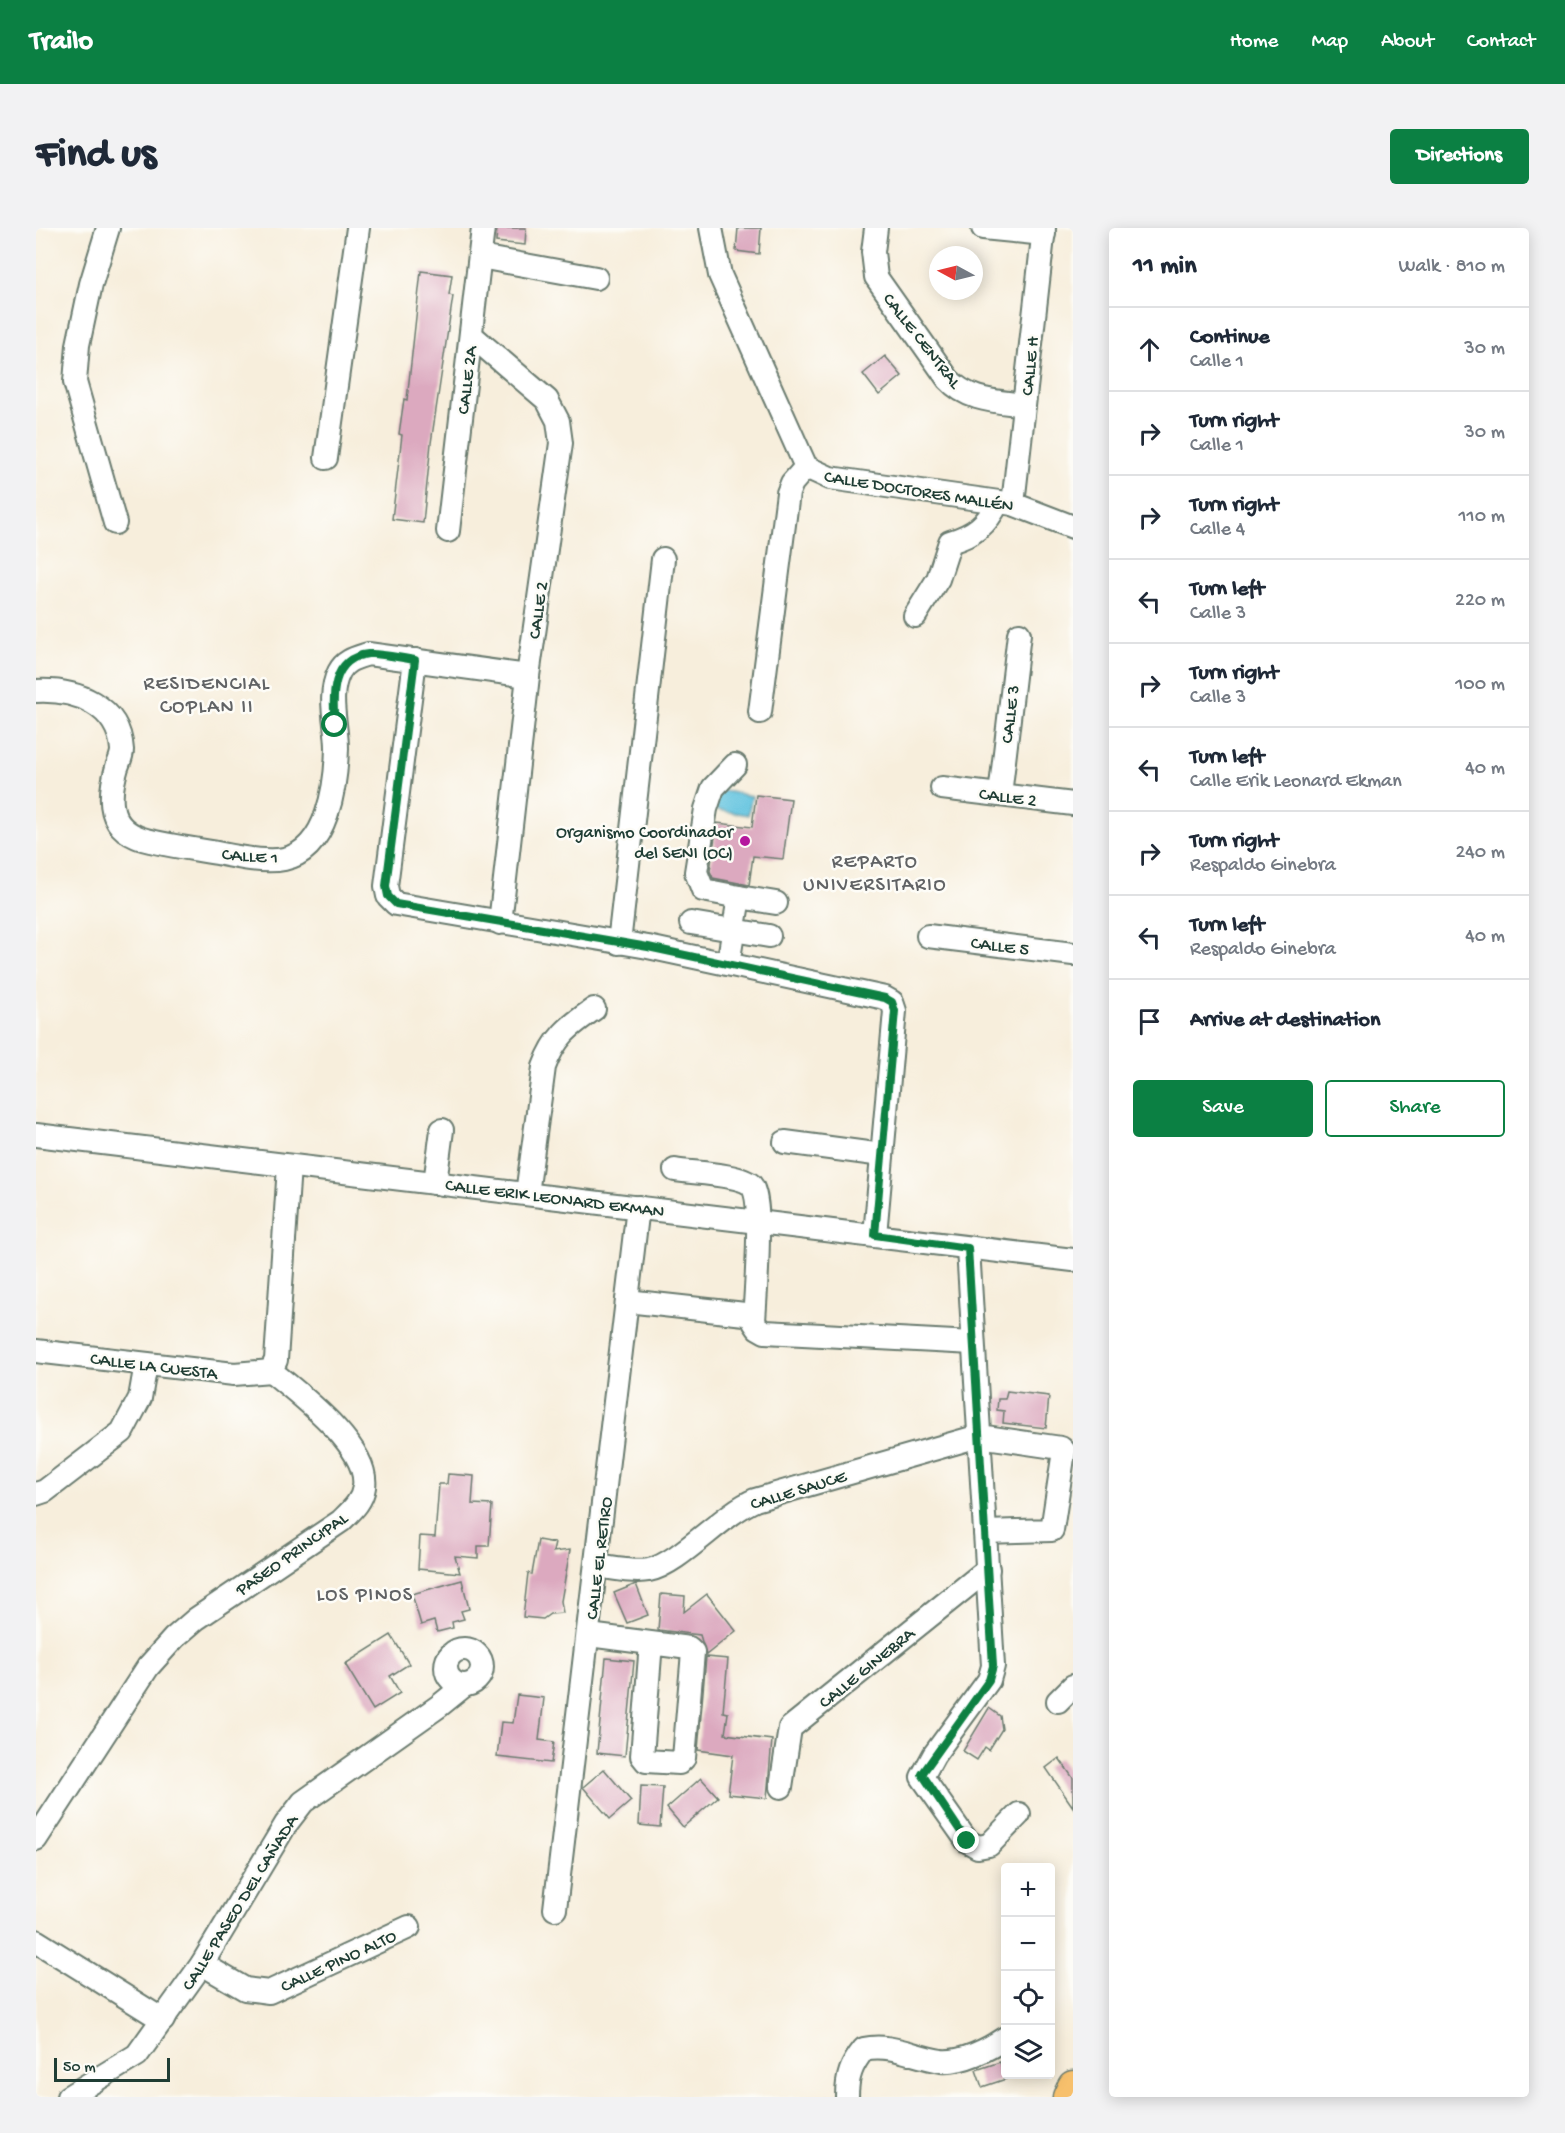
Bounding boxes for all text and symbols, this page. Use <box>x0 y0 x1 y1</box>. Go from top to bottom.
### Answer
text: Trailo <box>30 26 93 59</box>
text: Home <box>1230 30 1278 55</box>
text: Map <box>1311 30 1348 55</box>
text: About <box>1381 30 1434 55</box>
text: Contact <box>1467 30 1535 55</box>
button: Directions <box>1390 129 1529 184</box>
text: Find us <box>36 132 156 181</box>
north arrow <box>929 246 983 300</box>
text: 11 min <box>1133 252 1197 283</box>
text: Walk · 810 m <box>1398 256 1505 279</box>
street label: CALLE CENTRAL <box>877 290 966 395</box>
text: Continue <box>1190 325 1270 351</box>
icon: ahead <box>1133 333 1166 366</box>
street label: CALLE H <box>1018 335 1045 397</box>
text: 30 m <box>1464 338 1505 361</box>
street label: CALLE 2A <box>454 344 483 416</box>
text: Calle 1 <box>1190 351 1244 374</box>
text: Turn right <box>1190 409 1278 435</box>
icon: right <box>1133 417 1166 450</box>
text: 30 m <box>1464 422 1505 445</box>
text: Calle 1 <box>1190 435 1244 458</box>
street label: CALLE DOCTORES MALLÉN <box>822 467 1015 518</box>
text: Turn right <box>1190 493 1278 519</box>
icon: right <box>1133 501 1166 534</box>
text: 110 m <box>1459 506 1505 529</box>
text: Calle 4 <box>1190 519 1245 542</box>
text: Turn left <box>1190 577 1264 603</box>
street label: CALLE 2 <box>525 580 554 640</box>
icon: left <box>1133 585 1166 618</box>
text: 220 m <box>1455 590 1505 613</box>
text: Calle 3 <box>1190 603 1246 626</box>
text: Turn right <box>1190 661 1278 687</box>
icon: right <box>1133 669 1166 702</box>
district label: RESIDENCIAL COPLAN II <box>144 674 270 720</box>
text: 100 m <box>1455 674 1505 697</box>
street label: CALLE 3 <box>998 684 1025 745</box>
text: Calle 3 <box>1190 687 1246 710</box>
route start <box>321 711 347 737</box>
text: Turn left <box>1190 745 1264 771</box>
icon: left <box>1133 753 1166 786</box>
text: 40 m <box>1465 758 1505 781</box>
text: Calle Erik Leonard Ekman <box>1190 771 1402 794</box>
street label: CALLE 2 <box>978 785 1038 812</box>
place label: Organismo Coordinador del SENI (OC) <box>556 823 735 865</box>
text: Turn right <box>1190 829 1278 855</box>
marker: Organismo Coordinador del SENI (OC) <box>738 834 752 848</box>
icon: right <box>1133 837 1166 870</box>
text: 240 m <box>1455 842 1505 865</box>
street label: CALLE 1 <box>221 845 279 870</box>
district label: REPARTO UNIVERSITARIO <box>803 852 947 898</box>
text: Respaldo Ginebra <box>1190 855 1336 878</box>
text: Turn left <box>1190 913 1264 939</box>
icon: left <box>1133 921 1166 954</box>
text: 40 m <box>1465 926 1505 949</box>
street label: CALLE 5 <box>969 933 1030 961</box>
text: Respaldo Ginebra <box>1190 939 1336 962</box>
icon: arrive <box>1133 1005 1166 1038</box>
text: Arrive at destination <box>1190 1008 1380 1034</box>
button: Save <box>1133 1080 1313 1137</box>
button: Share <box>1325 1080 1505 1137</box>
street label: CALLE ERIK LEONARD EKMAN <box>444 1176 665 1223</box>
street label: CALLE LA CUESTA <box>89 1349 220 1386</box>
street label: CALLE SAUCE <box>748 1467 850 1516</box>
street label: CALLE EL RETIRO <box>583 1496 618 1621</box>
street label: PASEO PRINCIPAL <box>232 1508 354 1602</box>
district label: LOS PINOS <box>316 1585 414 1608</box>
street label: CALLE GINEBRA <box>816 1623 921 1714</box>
street label: CALLE PASEO DEL CAÑADA <box>178 1810 305 1995</box>
route end <box>953 1827 979 1853</box>
map controls <box>1001 1863 1055 2079</box>
button: + <box>1001 1863 1055 1917</box>
button: − <box>1001 1917 1055 1971</box>
street label: CALLE PINO ALTO <box>278 1926 400 1998</box>
button: locate <box>1001 1971 1055 2025</box>
button: layers <box>1001 2025 1055 2079</box>
scale bar <box>54 2055 170 2082</box>
text: 50 m <box>63 2059 96 2078</box>

